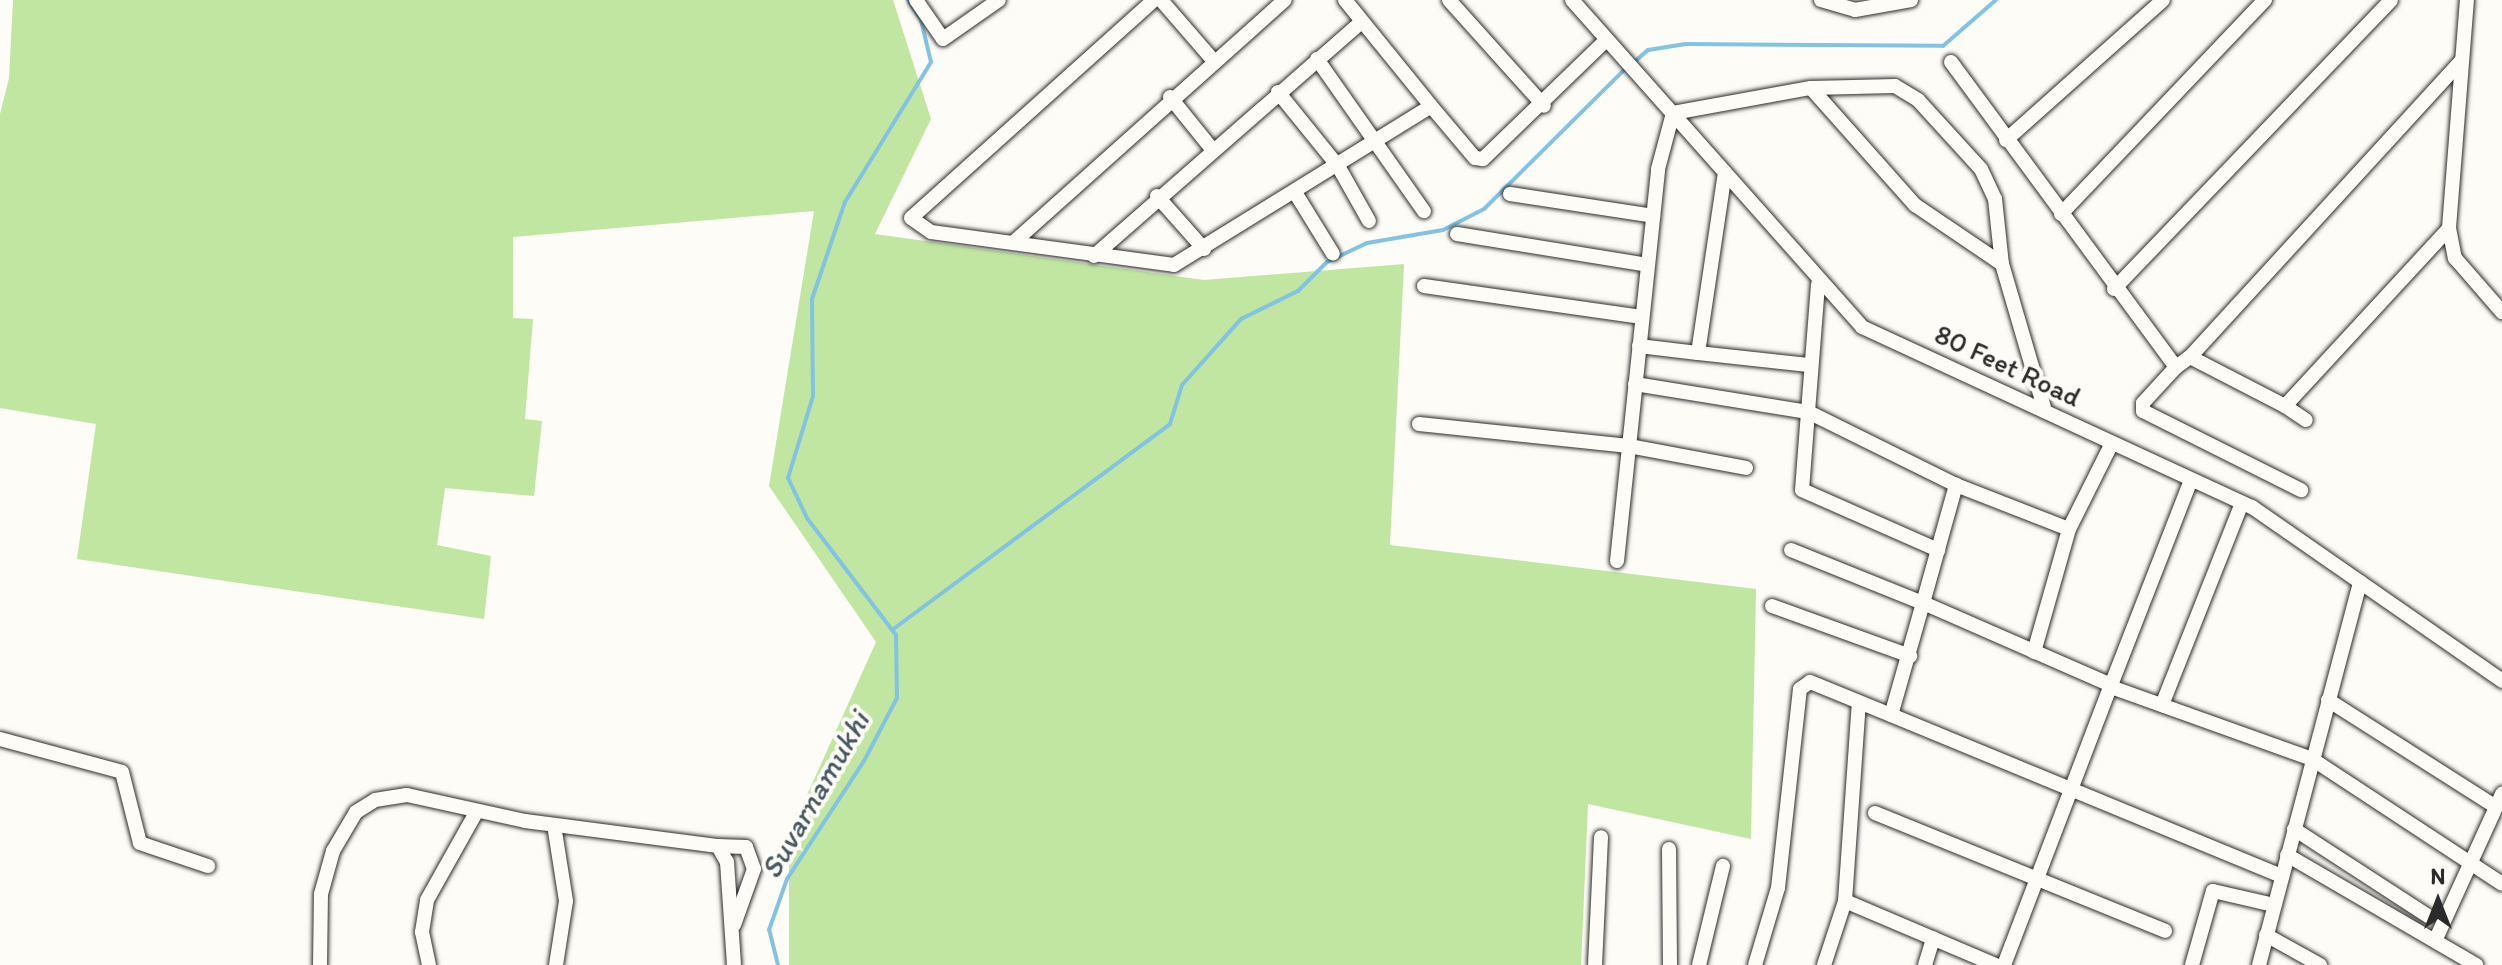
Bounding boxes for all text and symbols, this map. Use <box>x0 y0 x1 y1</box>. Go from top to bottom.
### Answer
street label: 80 Feet Road <box>1930 317 2086 413</box>
water label: Suvarnamukhi <box>753 705 877 885</box>
north arrow <box>2398 861 2478 941</box>
text: N <box>2431 863 2445 890</box>

